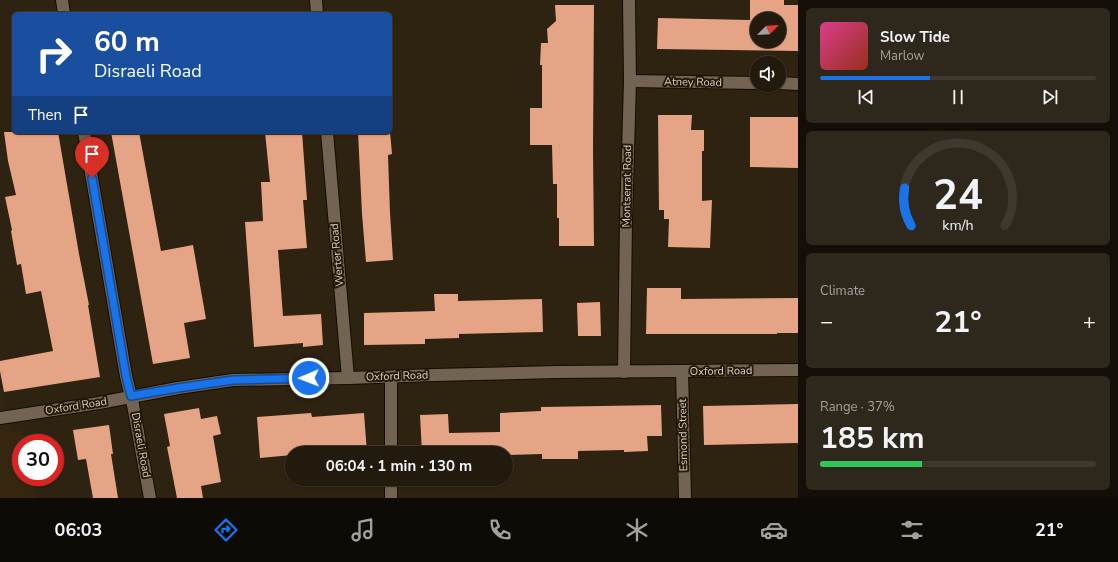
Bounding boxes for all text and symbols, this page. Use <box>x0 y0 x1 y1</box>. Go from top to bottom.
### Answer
north arrow <box>750 12 786 48</box>
map controls <box>750 12 786 92</box>
text: 60 m <box>94 23 160 61</box>
text: Slow Tide <box>880 27 950 47</box>
icon: right <box>28 28 80 80</box>
text: Marlow <box>880 47 925 65</box>
button: sound <box>750 56 786 92</box>
text: Disraeli Road <box>94 59 202 83</box>
street label: Atney Road <box>664 74 722 90</box>
icon: previous <box>855 86 877 108</box>
icon: pause <box>947 86 969 108</box>
icon: next <box>1039 86 1061 108</box>
icon: arrive <box>70 104 92 126</box>
text: Then <box>28 105 62 125</box>
pin <box>75 137 109 178</box>
icon: arrive <box>81 143 103 165</box>
street label: Montserrat Road <box>619 145 635 227</box>
text: 24 <box>933 167 983 224</box>
text: km/h <box>942 215 974 234</box>
street label: Werter Road <box>327 223 347 287</box>
text: Climate <box>820 282 865 300</box>
text: 21° <box>934 302 982 343</box>
text: − <box>820 307 833 337</box>
text: + <box>1083 307 1096 337</box>
position arrow <box>288 357 330 399</box>
street label: Oxford Road <box>690 363 752 379</box>
street label: Oxford Road <box>365 367 429 385</box>
street label: Oxford Road <box>44 394 108 418</box>
street label: Esmond Street <box>675 398 691 471</box>
text: Range · 37% <box>820 398 895 416</box>
street label: Disraeli Road <box>128 411 154 479</box>
text: 185 km <box>820 418 925 459</box>
speed limit sign: 30 <box>12 434 64 486</box>
text: 06:04 · 1 min · 130 m <box>326 456 472 476</box>
icon: directions <box>212 516 240 544</box>
icon: music <box>349 516 377 544</box>
icon: phone <box>486 516 514 544</box>
icon: climate <box>623 516 651 544</box>
icon: car <box>760 516 788 544</box>
icon: filters <box>898 516 926 544</box>
text: 06:03 <box>55 518 102 542</box>
text: 21° <box>1035 518 1063 542</box>

